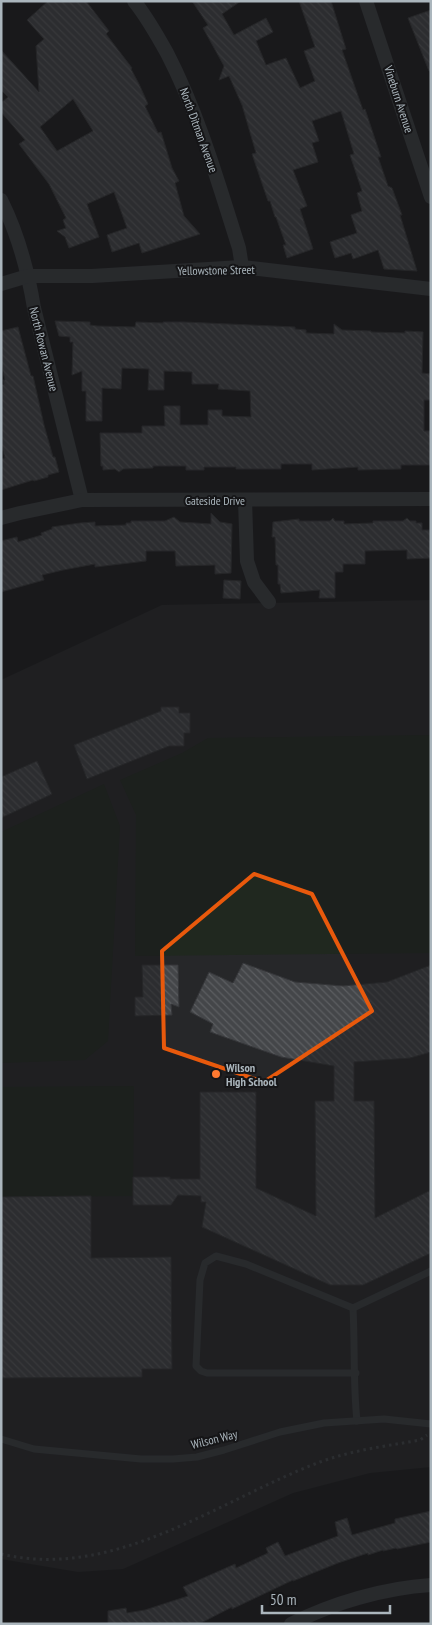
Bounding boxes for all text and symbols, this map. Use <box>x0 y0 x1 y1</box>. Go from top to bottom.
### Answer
street label: Vineburn Avenue <box>381 62 417 135</box>
street label: North Ditman Avenue <box>177 86 221 174</box>
street label: Yellowstone Street <box>177 262 255 278</box>
street label: North Rowan Avenue <box>26 305 62 393</box>
street label: Gateside Drive <box>185 493 245 508</box>
place label: Wilson High School <box>225 1060 277 1089</box>
marker: Wilson High School <box>210 1068 222 1080</box>
street label: Wilson Way <box>189 1426 239 1452</box>
scale bar <box>262 1582 390 1614</box>
text: 50 m <box>270 1590 296 1609</box>

